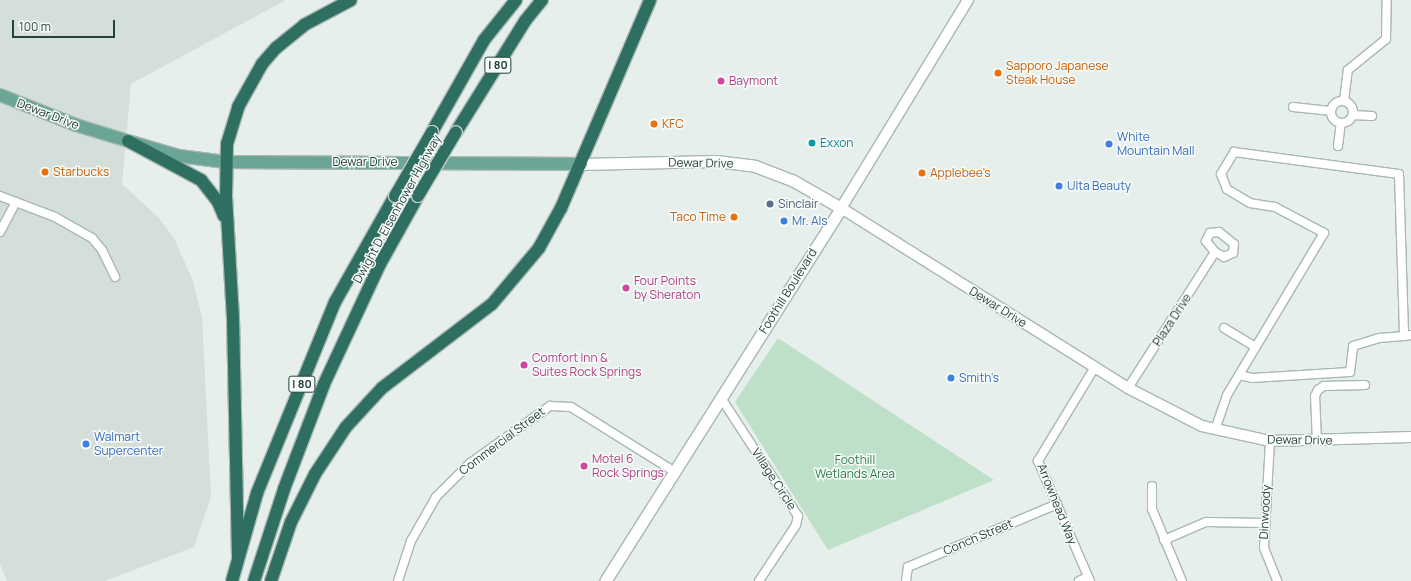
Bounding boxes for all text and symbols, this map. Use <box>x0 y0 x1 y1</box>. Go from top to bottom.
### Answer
scale bar <box>14 12 117 38</box>
text: 100 m <box>19 18 51 35</box>
road number: I 80 <box>484 56 512 74</box>
place label: Sapporo Japanese Steak House <box>1006 59 1108 87</box>
marker: Sapporo Japanese Steak House <box>993 68 1003 78</box>
place label: Baymont <box>729 74 778 88</box>
marker: Baymont <box>716 76 726 86</box>
street label: Dewar Drive <box>15 96 81 132</box>
place label: KFC <box>662 117 684 131</box>
marker: KFC <box>649 119 659 129</box>
place label: White Mountain Mall <box>1117 130 1195 158</box>
street label: Dwight D. Eisenhower Highway <box>350 132 444 286</box>
place label: Exxon <box>820 136 853 150</box>
marker: Exxon <box>807 138 817 148</box>
marker: White Mountain Mall <box>1104 139 1114 149</box>
street label: Dewar Drive <box>332 155 398 169</box>
street label: Dewar Drive <box>668 155 734 171</box>
place label: Starbucks <box>53 165 109 179</box>
place label: Applebee's <box>930 166 991 180</box>
marker: Starbucks <box>40 167 50 177</box>
marker: Applebee's <box>917 168 927 178</box>
place label: Ulta Beauty <box>1067 179 1131 193</box>
marker: Ulta Beauty <box>1054 181 1064 191</box>
place label: Sinclair <box>778 197 818 211</box>
marker: Sinclair <box>765 199 775 209</box>
place label: Taco Time <box>670 210 726 224</box>
marker: Taco Time <box>729 212 739 222</box>
place label: Mr. Als <box>792 214 828 228</box>
marker: Mr. Als <box>779 216 789 226</box>
street label: Foothill Boulevard <box>756 246 820 336</box>
place label: Four Points by Sheraton <box>634 274 701 302</box>
marker: Four Points by Sheraton <box>621 283 631 293</box>
street label: Dewar Drive <box>967 284 1029 330</box>
street label: Plaza Drive <box>1150 291 1194 349</box>
place label: Comfort Inn & Suites Rock Springs <box>532 351 641 379</box>
marker: Comfort Inn & Suites Rock Springs <box>519 360 529 370</box>
place label: Smith's <box>959 371 999 385</box>
marker: Smith's <box>946 373 956 383</box>
road number: I 80 <box>288 375 316 393</box>
street label: Commercial Street <box>456 404 548 478</box>
place label: Walmart Supercenter <box>94 430 163 458</box>
street label: Dewar Drive <box>1267 432 1333 448</box>
marker: Walmart Supercenter <box>81 439 91 449</box>
street label: Village Circle <box>749 446 799 512</box>
place label: Motel 6 Rock Springs <box>592 452 664 480</box>
park label: Foothill Wetlands Area <box>815 453 895 481</box>
marker: Motel 6 Rock Springs <box>579 461 589 471</box>
street label: Arrowhead Way <box>1034 462 1080 546</box>
street label: Dinwoody <box>1256 484 1274 540</box>
street label: Conch Street <box>941 516 1015 558</box>

